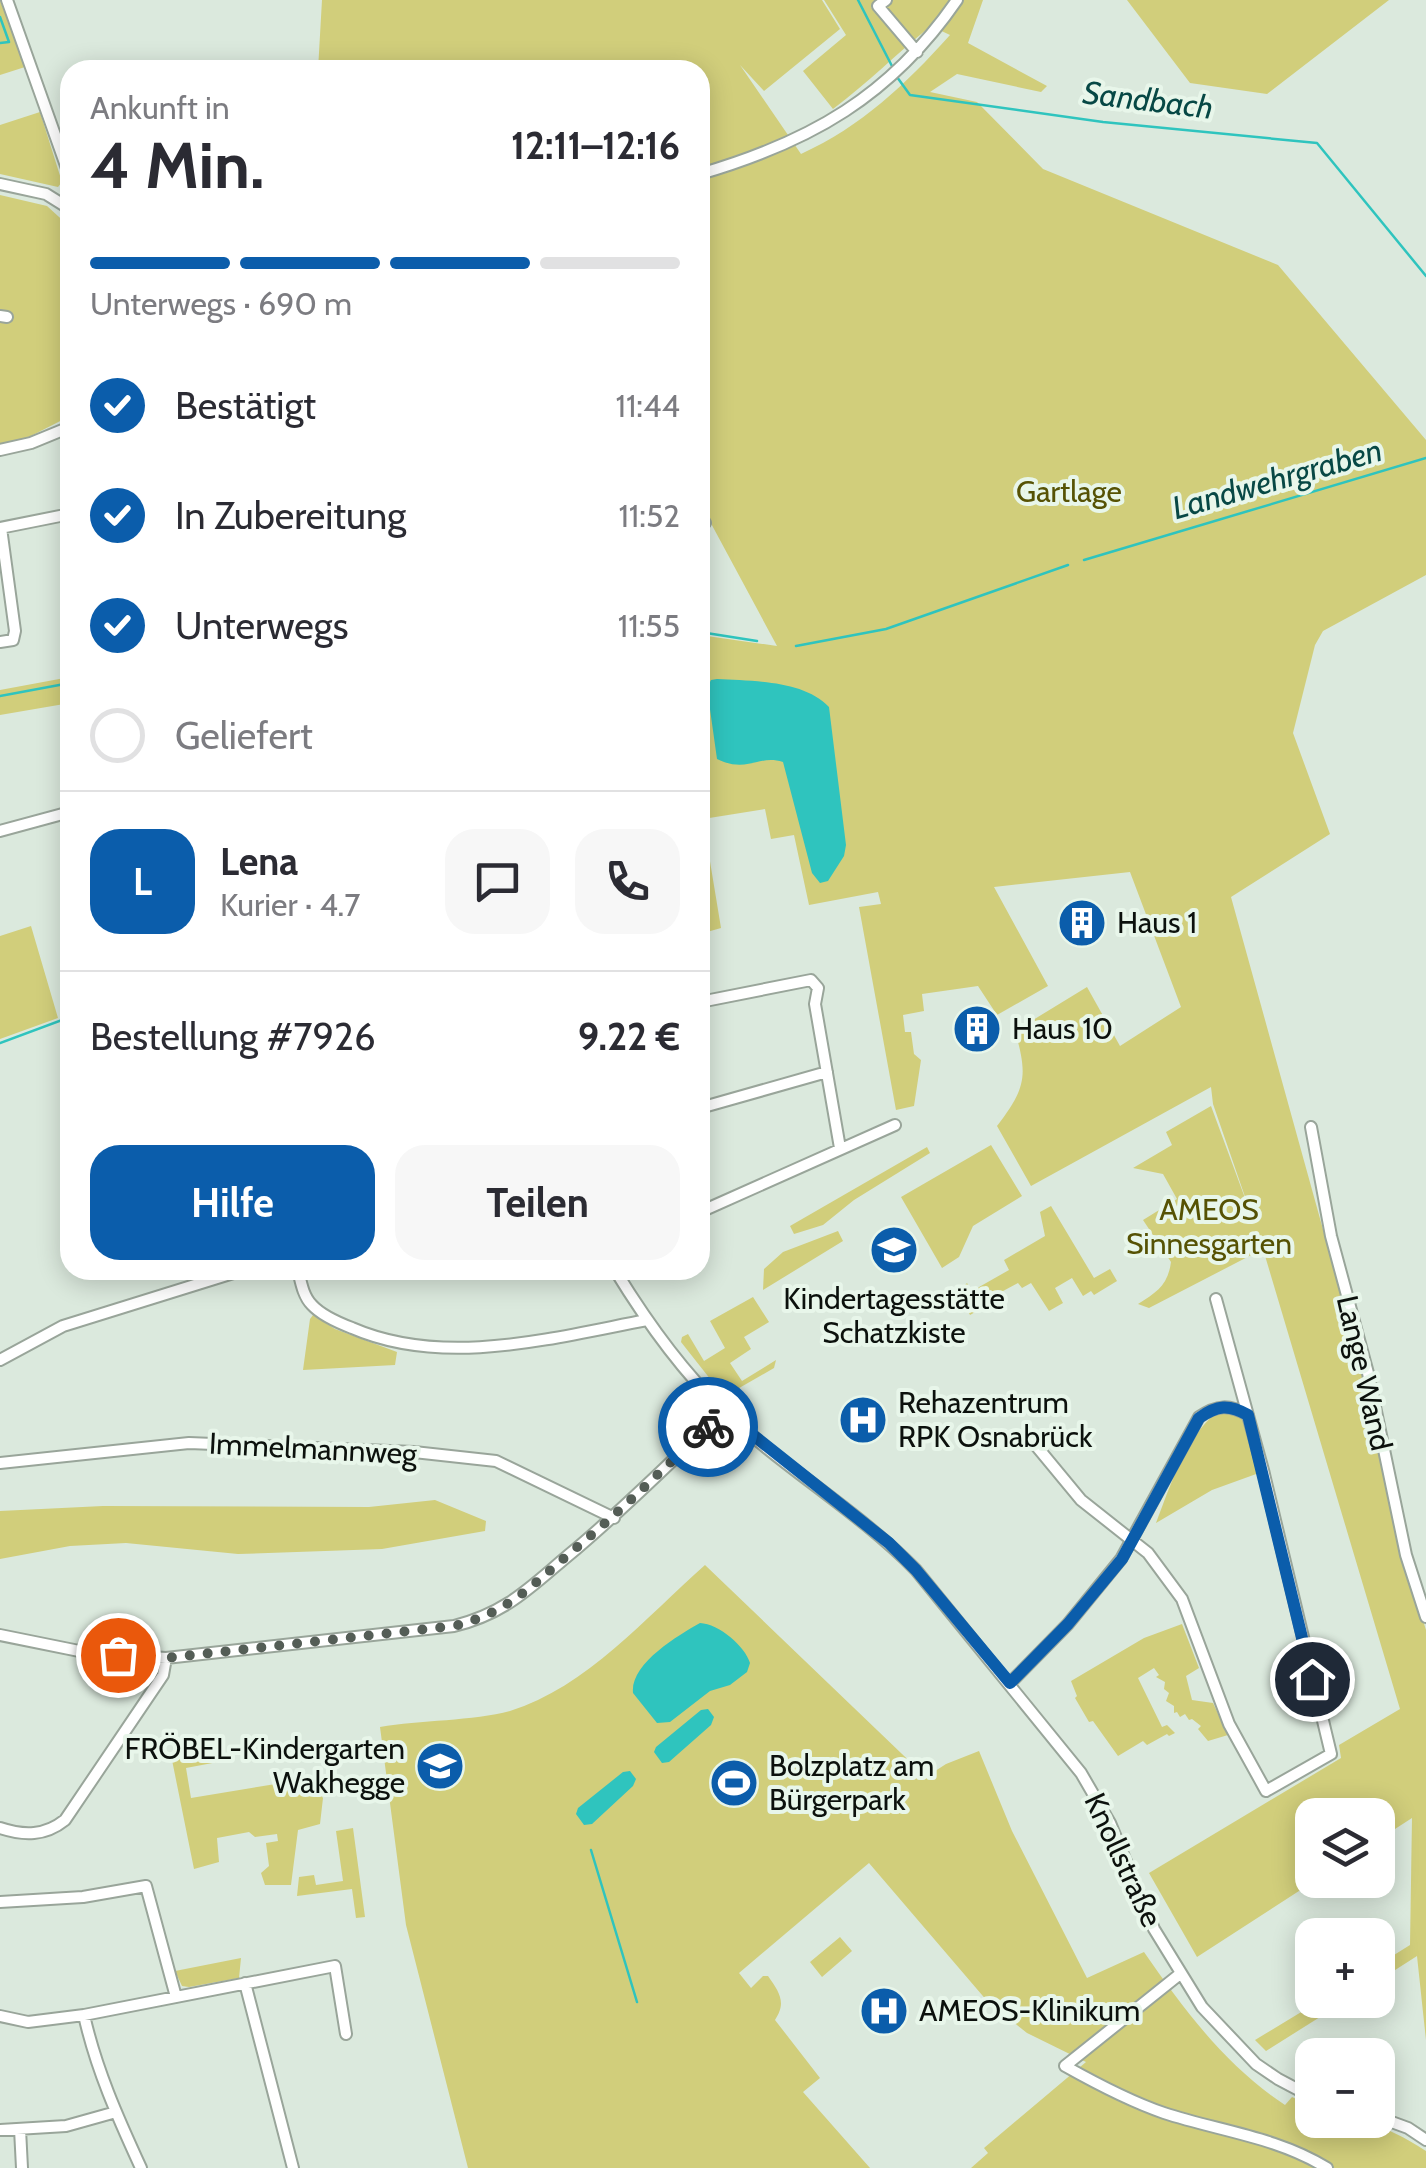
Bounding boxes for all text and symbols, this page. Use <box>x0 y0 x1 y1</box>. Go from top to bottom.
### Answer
water label: Sandbach <box>1081 72 1215 127</box>
text: Ankunft in <box>90 88 230 127</box>
text: 12:11–12:16 <box>511 122 680 169</box>
text: 4 Min. <box>90 125 264 204</box>
text: Unterwegs · 690 m <box>90 284 352 323</box>
icon: check <box>90 378 145 433</box>
text: Bestätigt <box>175 382 316 429</box>
text: 11:44 <box>615 386 680 425</box>
water label: Landwehrgraben <box>1167 430 1386 527</box>
park label: Gartlage <box>1016 473 1122 510</box>
icon: check <box>90 488 145 543</box>
text: In Zubereitung <box>175 492 406 539</box>
text: 11:52 <box>618 496 680 535</box>
icon: check <box>90 598 145 653</box>
text: Unterwegs <box>175 602 348 649</box>
text: 11:55 <box>618 606 680 645</box>
text: Geliefert <box>175 712 313 759</box>
button: chat <box>445 829 550 934</box>
button: phone <box>575 829 680 934</box>
text: Lena <box>220 838 298 885</box>
text: L <box>133 858 152 905</box>
text: Kurier · 4.7 <box>220 885 360 924</box>
building icon: Haus 1 <box>1056 897 1108 949</box>
place label: Haus 1 <box>1117 904 1197 941</box>
building icon: Haus 10 <box>951 1003 1003 1055</box>
place label: Haus 10 <box>1012 1010 1113 1047</box>
text: Bestellung #7926 <box>90 1013 376 1060</box>
text: 9.22 € <box>578 1013 680 1060</box>
button: Hilfe <box>90 1145 375 1260</box>
button: Teilen <box>395 1145 680 1260</box>
park label: AMEOS Sinnesgarten <box>1126 1191 1292 1262</box>
school or university icon: Kindertagesstätte Schatzkiste <box>868 1224 920 1276</box>
place label: Kindertagesstätte Schatzkiste <box>783 1280 1005 1351</box>
street label: Lange Wand <box>1329 1292 1400 1454</box>
courier <box>658 1377 758 1477</box>
place label: Rehazentrum RPK Osnabrück <box>898 1384 1093 1455</box>
hospital icon: Rehazentrum RPK Osnabrück <box>837 1394 889 1446</box>
icon: bike <box>681 1400 736 1455</box>
street label: Immelmannweg <box>208 1425 419 1472</box>
pin <box>76 1613 161 1698</box>
icon: bag <box>91 1628 146 1683</box>
pin <box>1270 1637 1355 1722</box>
icon: home <box>1285 1652 1340 1707</box>
place label: FRÖBEL-Kindergarten Wakhegge <box>125 1730 405 1801</box>
school or university icon: FRÖBEL-Kindergarten Wakhegge <box>414 1740 466 1792</box>
place label: Bolzplatz am Bürgerpark <box>769 1747 934 1818</box>
sports icon: Bolzplatz am Bürgerpark <box>708 1757 760 1809</box>
street label: Knollstraße <box>1076 1787 1170 1932</box>
map controls <box>1295 1798 1395 2138</box>
button: layers <box>1295 1798 1395 1898</box>
button: + <box>1295 1918 1395 2018</box>
hospital icon: AMEOS-Klinikum <box>858 1985 910 2037</box>
place label: AMEOS-Klinikum <box>919 1992 1140 2029</box>
button: − <box>1295 2038 1395 2138</box>

